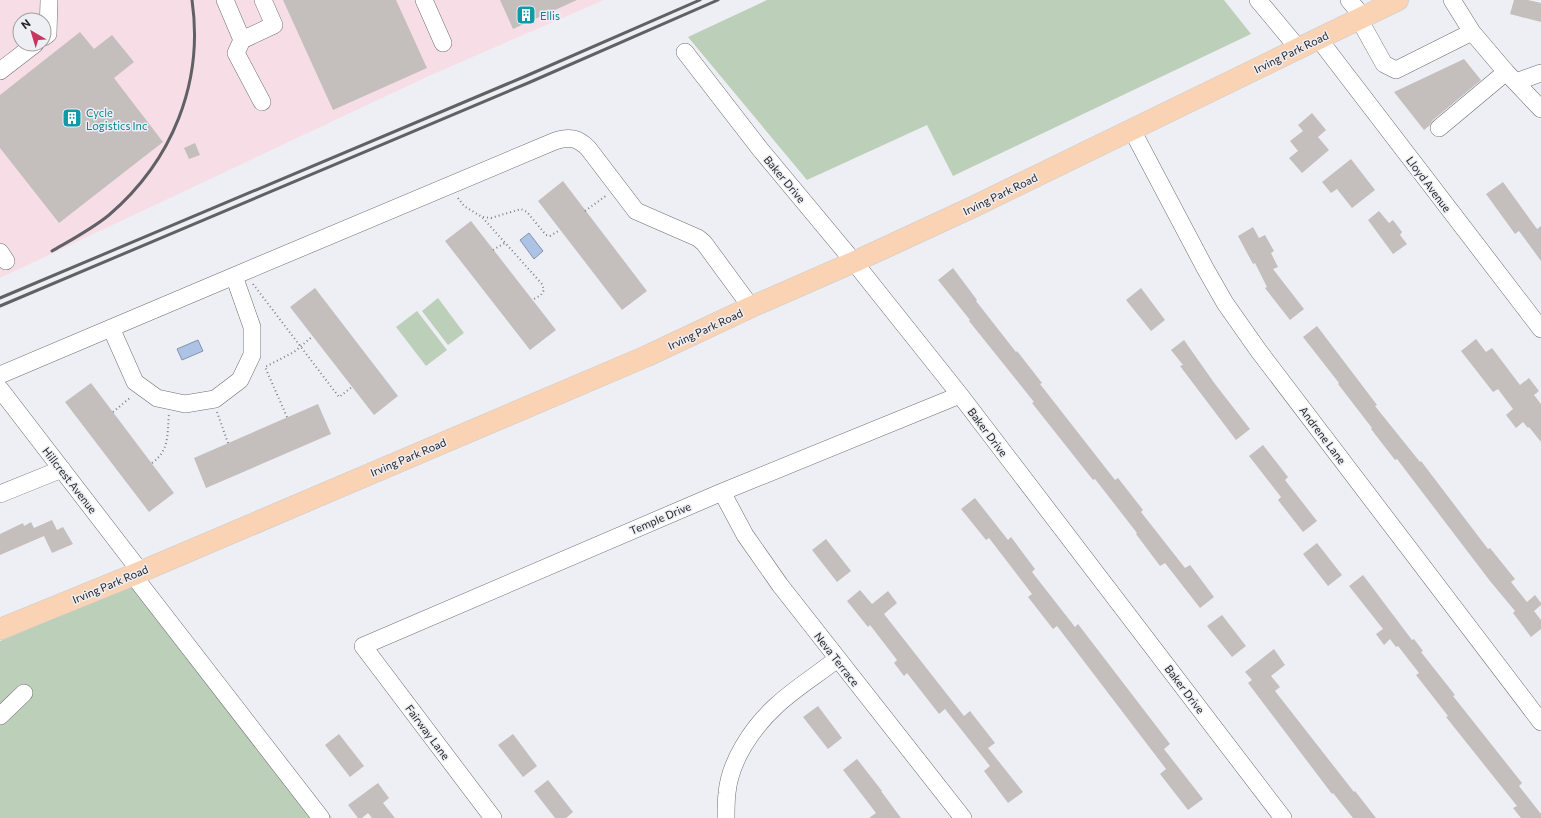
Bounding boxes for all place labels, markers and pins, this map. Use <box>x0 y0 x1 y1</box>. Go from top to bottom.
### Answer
building icon: Ellis <box>515 4 537 26</box>
place label: Ellis <box>540 9 560 22</box>
place label: Cycle Logistics Inc <box>86 106 147 132</box>
building icon: Cycle Logistics Inc <box>61 107 83 129</box>

